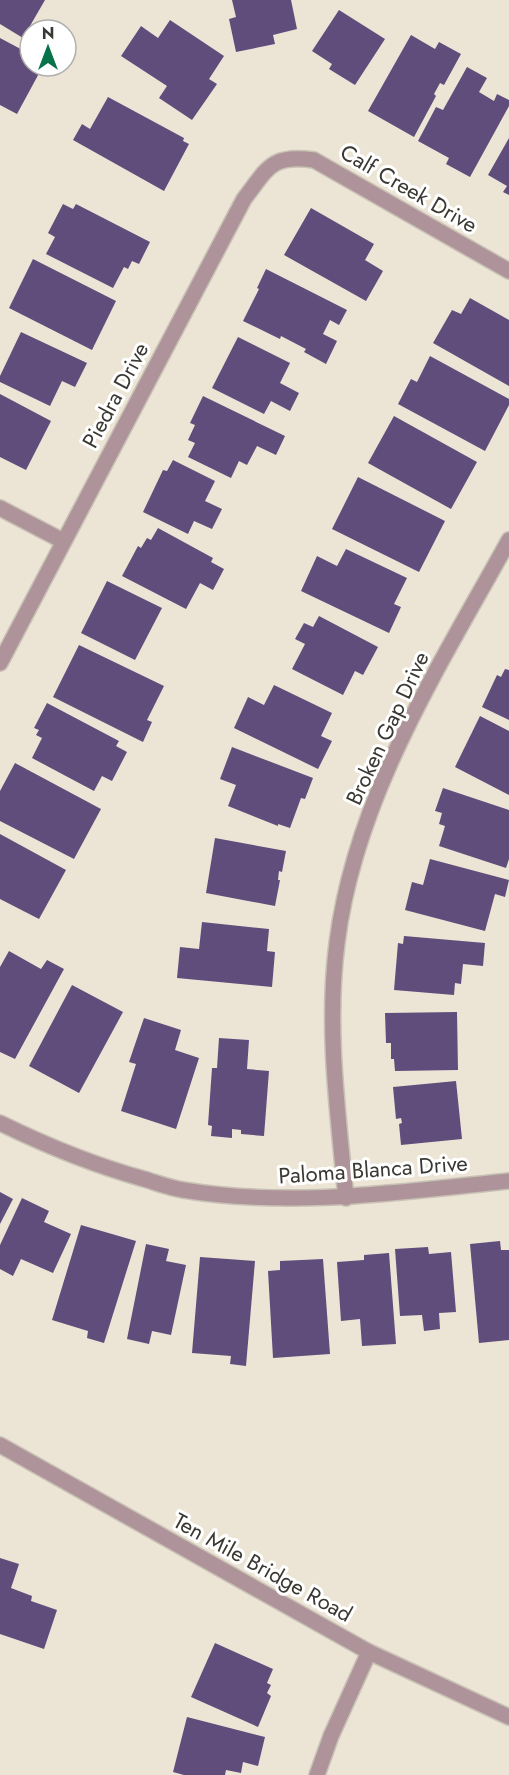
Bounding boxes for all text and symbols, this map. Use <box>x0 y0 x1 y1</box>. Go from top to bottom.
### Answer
north arrow <box>18 18 78 78</box>
text: N <box>42 22 54 45</box>
street label: Calf Creek Drive <box>334 136 484 240</box>
street label: Piedra Drive <box>74 337 156 453</box>
street label: Broken Gap Drive <box>337 646 437 810</box>
street label: Paloma Blanca Drive <box>277 1146 469 1192</box>
street label: Ten Mile Bridge Road <box>168 1505 358 1629</box>

